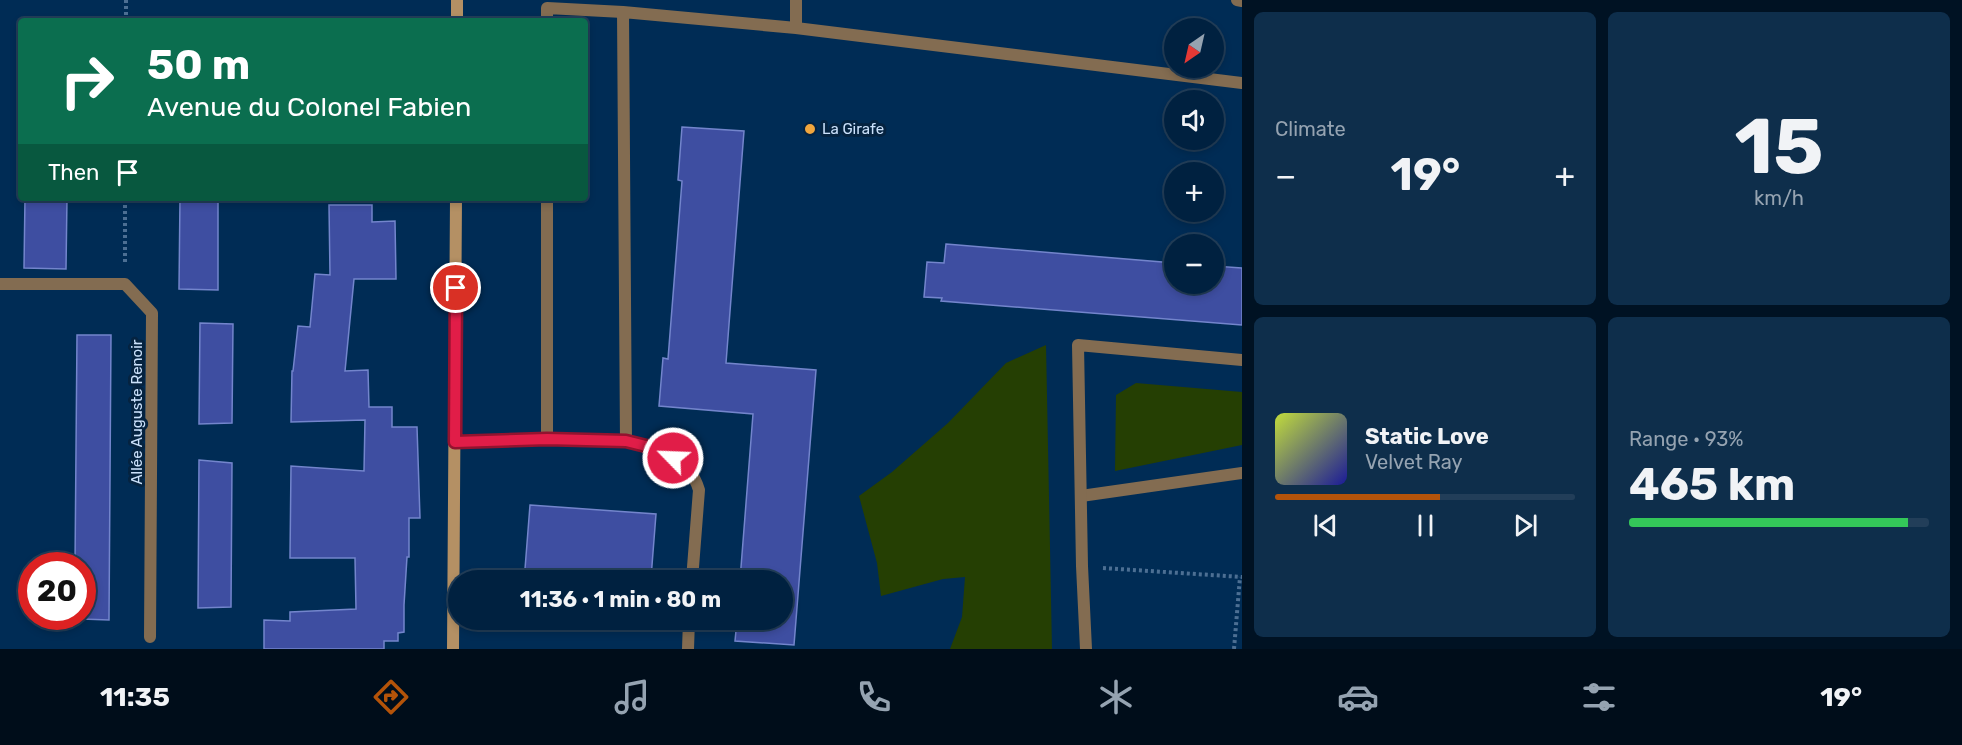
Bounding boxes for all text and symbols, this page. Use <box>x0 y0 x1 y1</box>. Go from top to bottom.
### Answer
north arrow <box>1164 18 1224 78</box>
map controls <box>1164 18 1224 294</box>
text: 50 m <box>147 40 250 90</box>
icon: right <box>48 42 126 120</box>
button: sound <box>1164 90 1224 150</box>
text: Avenue du Colonel Fabien <box>147 91 471 123</box>
text: 15 <box>1734 100 1824 193</box>
text: Climate <box>1275 117 1346 141</box>
place label: La Girafe <box>822 120 884 138</box>
marker: La Girafe <box>803 122 817 136</box>
text: 19° <box>1391 148 1460 201</box>
icon: arrive <box>111 156 144 189</box>
text: − <box>1275 156 1296 195</box>
text: + <box>1554 156 1575 195</box>
text: Then <box>48 159 99 186</box>
button: + <box>1164 162 1224 222</box>
text: km/h <box>1754 186 1804 210</box>
button: − <box>1164 234 1224 294</box>
pin <box>430 262 481 313</box>
icon: arrive <box>439 271 472 304</box>
street label: Allée Auguste Renoir <box>128 339 146 485</box>
text: Static Love <box>1365 423 1489 450</box>
position arrow <box>641 426 705 490</box>
text: Range · 93% <box>1629 427 1744 451</box>
text: Velvet Ray <box>1365 450 1463 474</box>
text: 465 km <box>1629 458 1795 511</box>
icon: previous <box>1309 509 1342 542</box>
icon: pause <box>1409 509 1442 542</box>
icon: next <box>1509 509 1542 542</box>
speed limit sign: 20 <box>18 552 96 630</box>
text: 11:36 · 1 min · 80 m <box>520 586 721 613</box>
icon: directions <box>370 676 412 718</box>
icon: music <box>611 676 653 718</box>
icon: phone <box>853 676 895 718</box>
icon: climate <box>1095 676 1137 718</box>
icon: car <box>1337 676 1379 718</box>
icon: filters <box>1578 676 1620 718</box>
text: 11:35 <box>100 681 170 713</box>
text: 19° <box>1820 681 1862 713</box>

